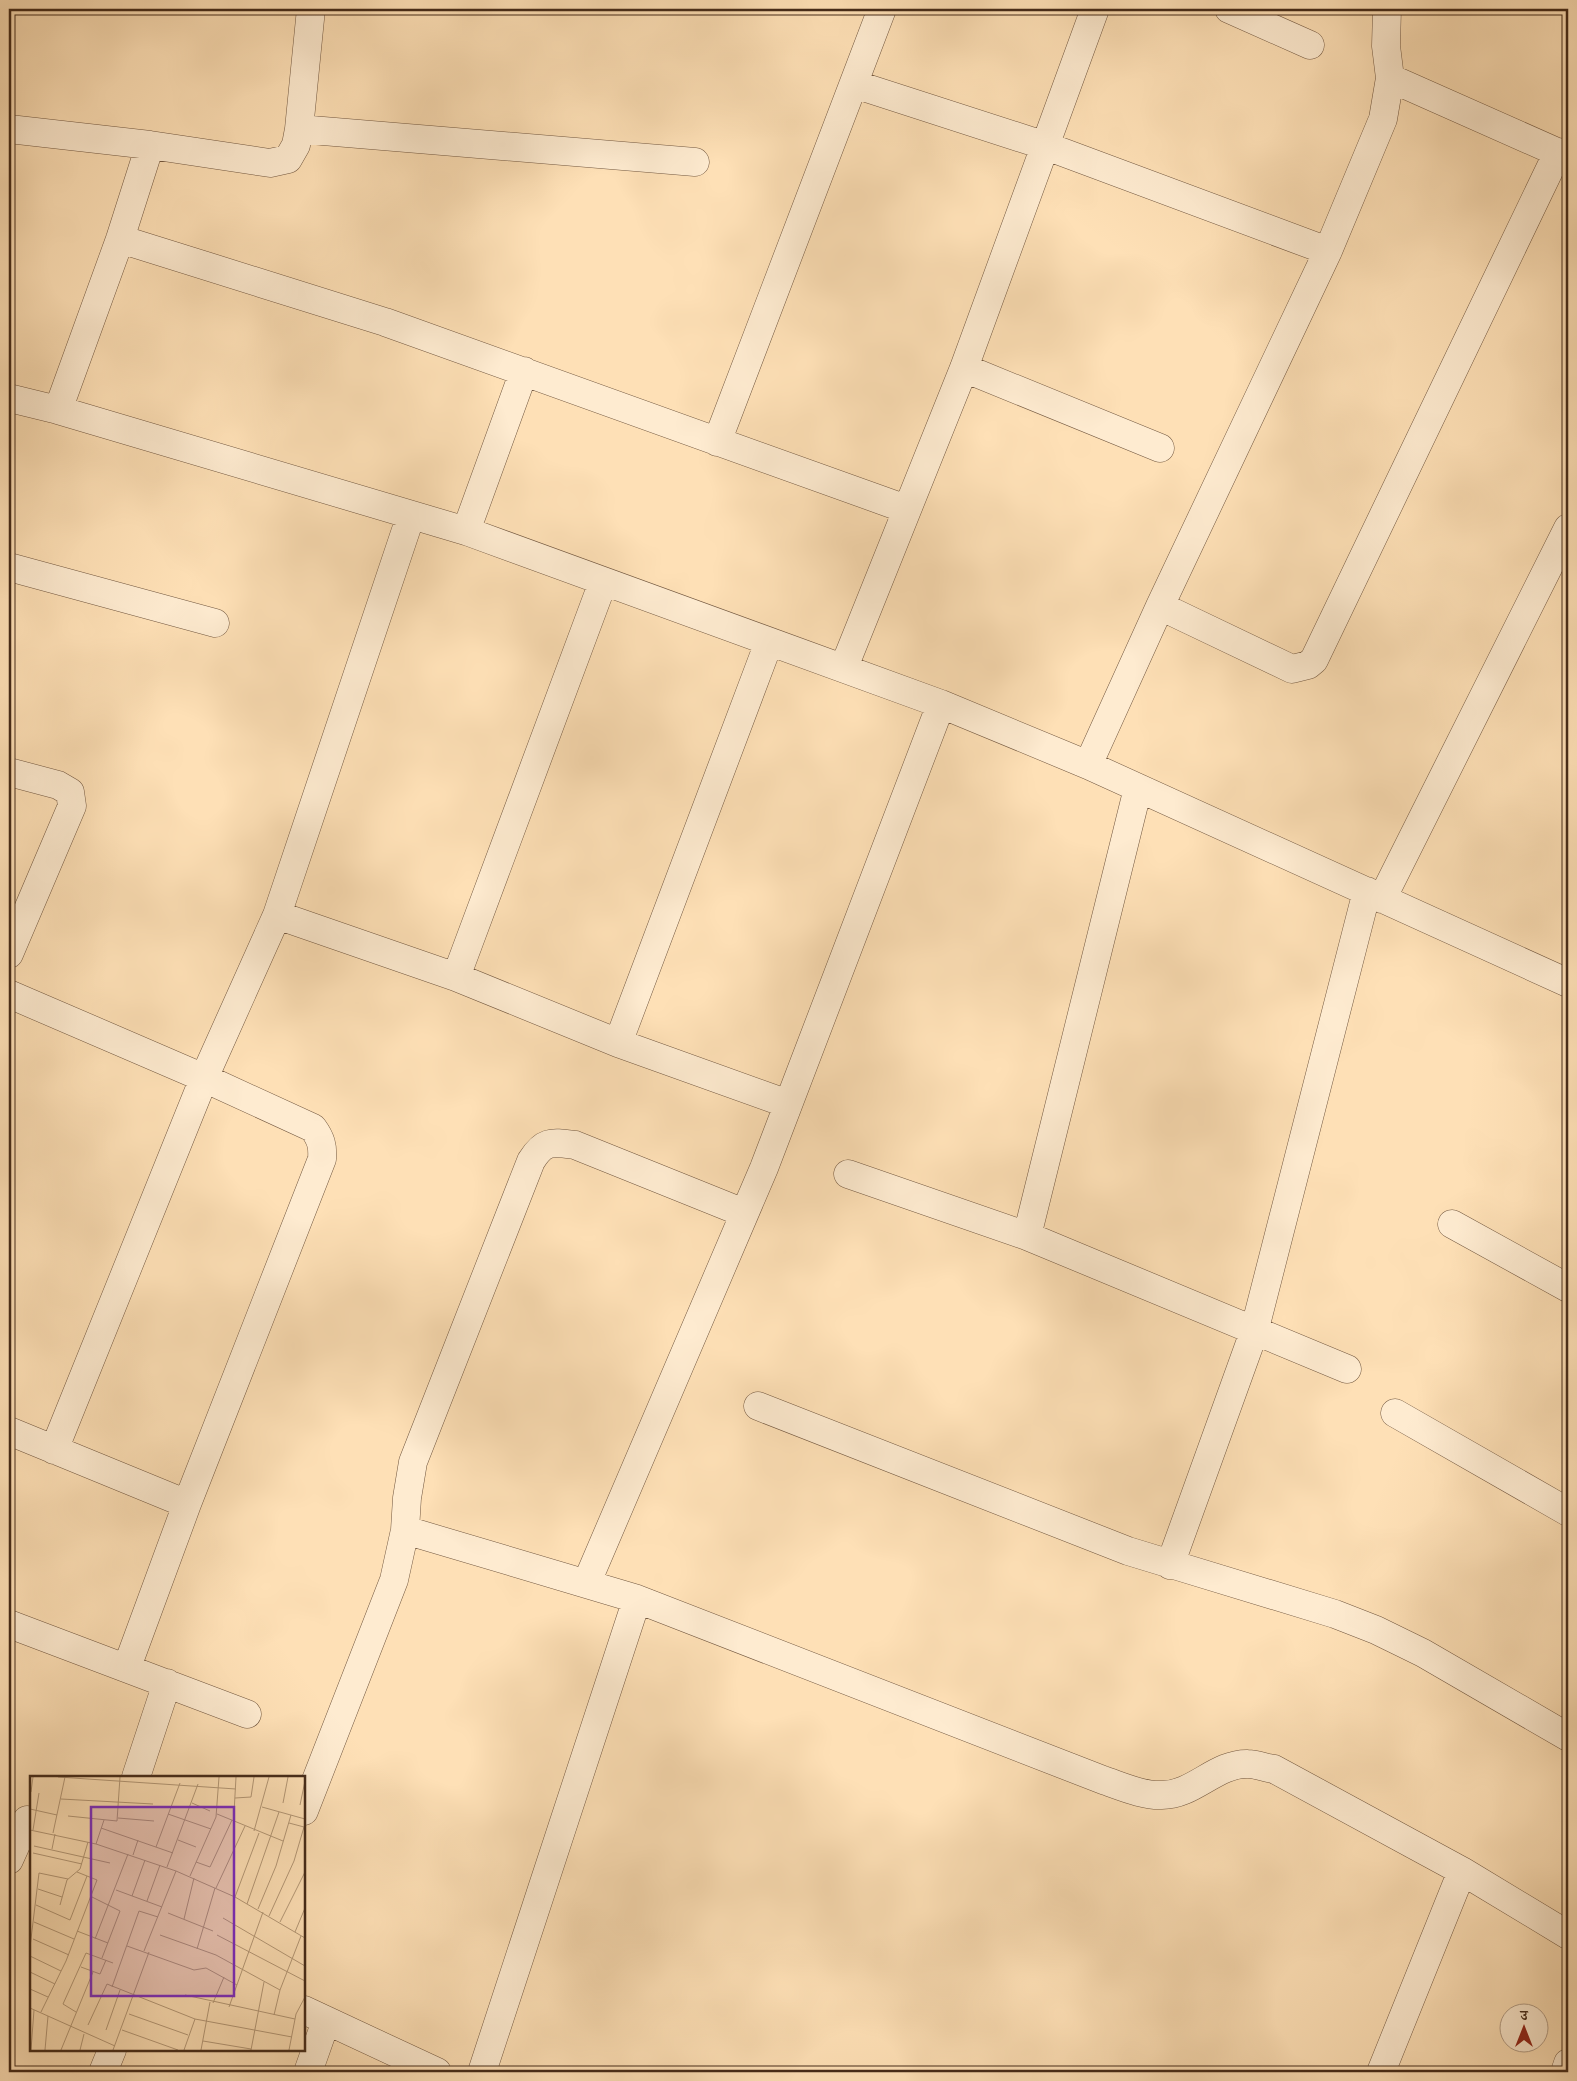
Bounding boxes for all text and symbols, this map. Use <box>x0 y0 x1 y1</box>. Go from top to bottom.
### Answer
inset map <box>30 1776 305 2051</box>
north arrow <box>1500 2004 1550 2054</box>
text: उ <box>1519 2007 1528 2024</box>

